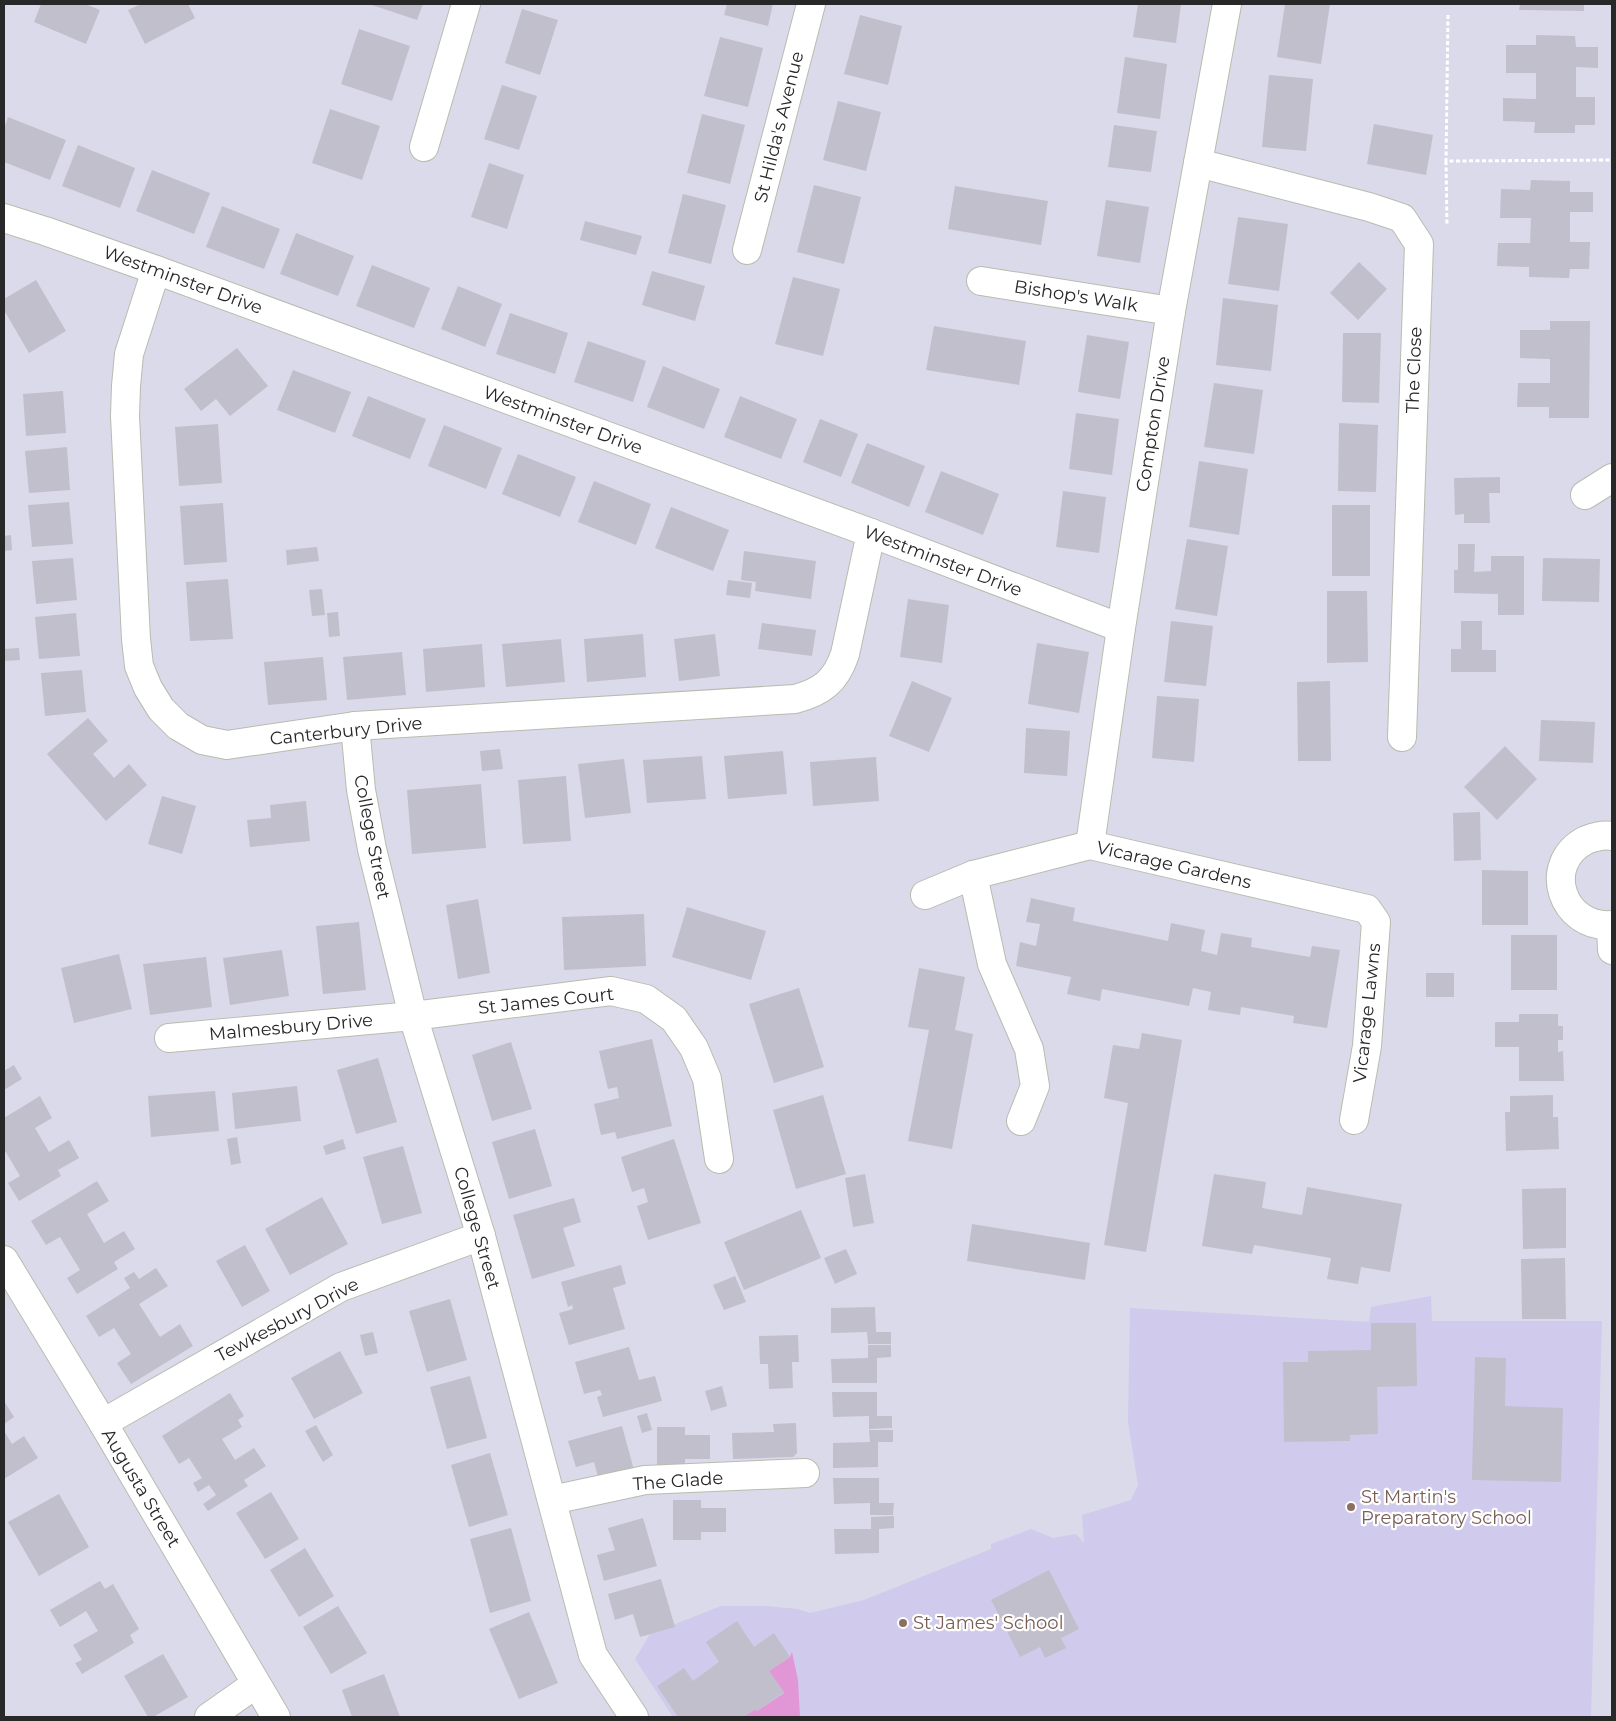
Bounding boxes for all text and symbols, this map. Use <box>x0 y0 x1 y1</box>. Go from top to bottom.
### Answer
street label: St Hilda's Avenue <box>750 49 808 205</box>
street label: Westminster Drive <box>100 241 266 319</box>
street label: Bishop's Walk <box>1013 275 1140 317</box>
street label: The Close <box>1401 326 1427 414</box>
street label: Compton Drive <box>1131 354 1175 493</box>
street label: Westminster Drive <box>480 381 646 459</box>
street label: Westminster Drive <box>861 521 1025 601</box>
street label: Canterbury Drive <box>269 712 424 750</box>
street label: College Street <box>349 773 395 901</box>
street label: Vicarage Gardens <box>1094 836 1254 894</box>
street label: Vicarage Lawns <box>1349 942 1385 1084</box>
street label: St James Court <box>477 983 615 1019</box>
street label: Malmesbury Drive <box>208 1009 374 1045</box>
street label: College Street <box>449 1164 505 1292</box>
street label: Tewkesbury Drive <box>212 1273 362 1367</box>
street label: Augusta Street <box>97 1425 185 1551</box>
street label: The Glade <box>632 1467 724 1495</box>
place label: St Martin's Preparatory School <box>1361 1486 1532 1529</box>
marker: St Martin's Preparatory School <box>1345 1501 1357 1513</box>
place label: St James' School <box>913 1612 1063 1634</box>
marker: St James' School <box>897 1617 909 1629</box>

